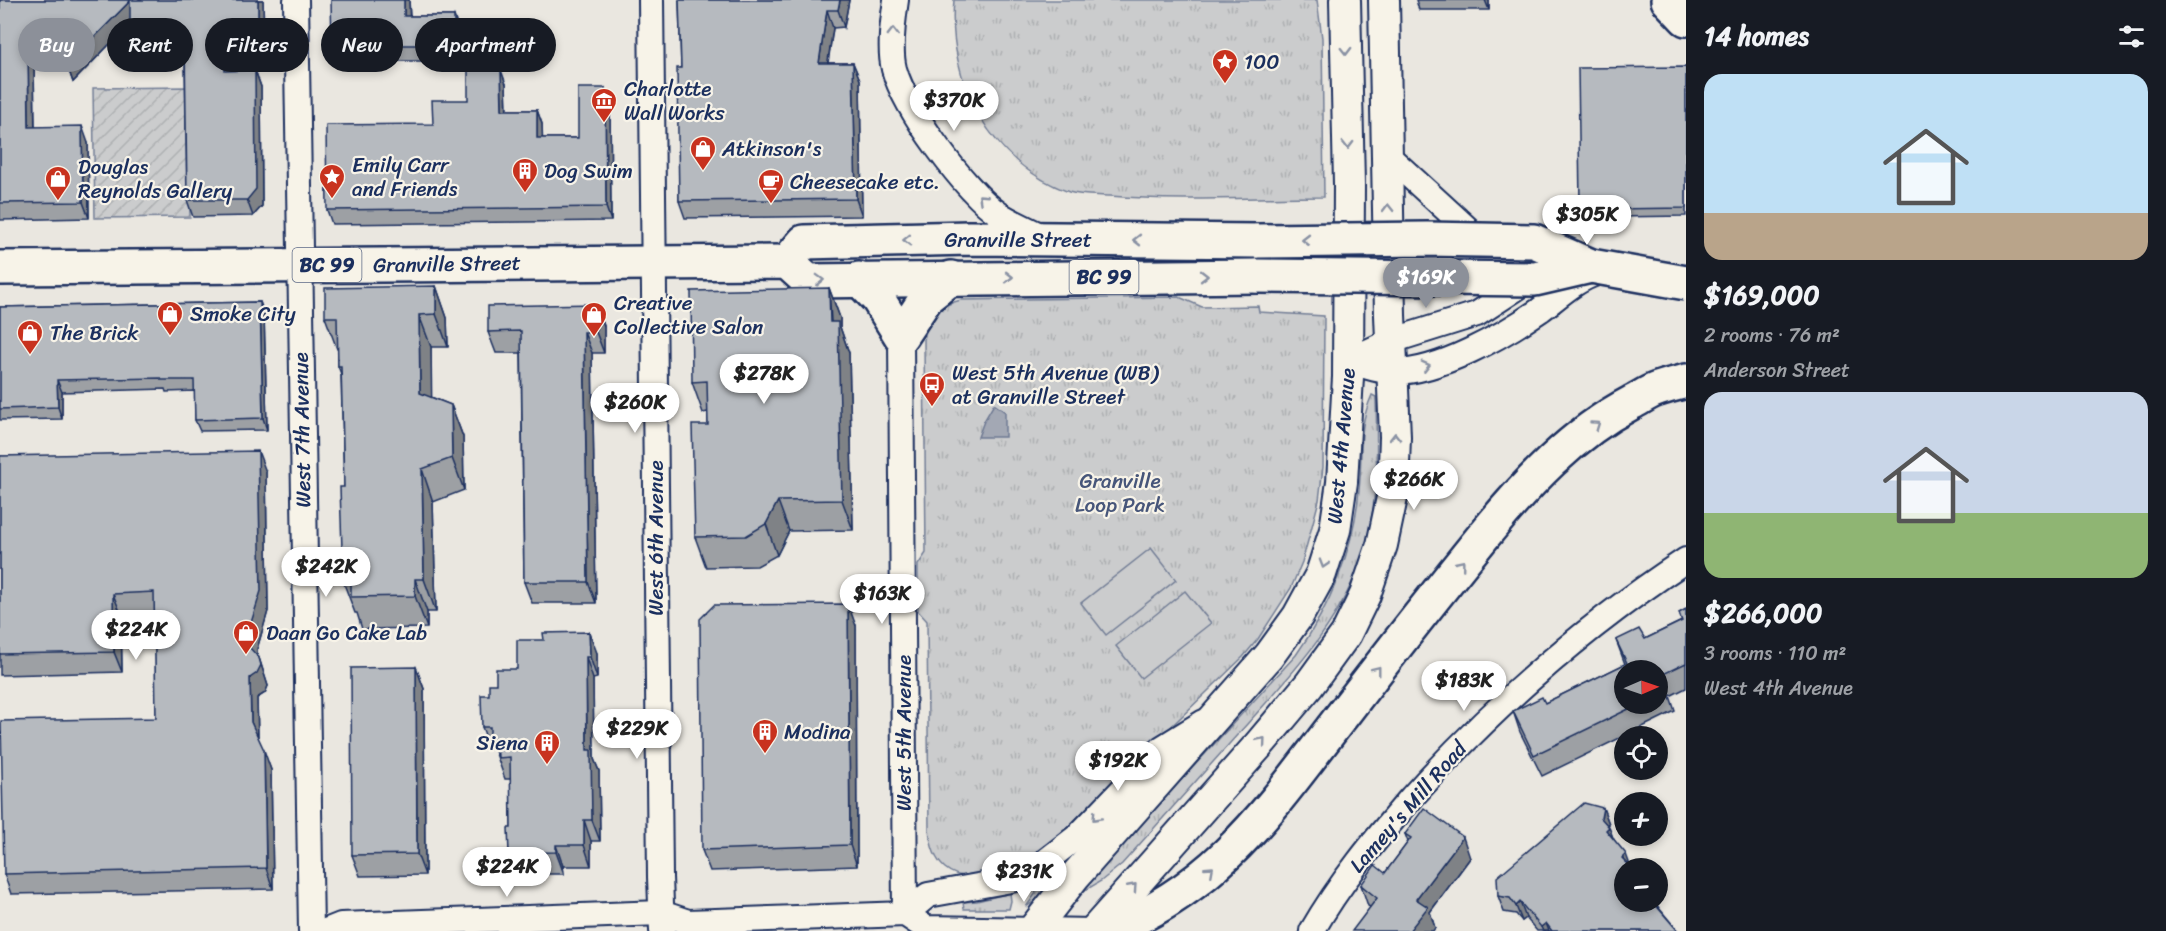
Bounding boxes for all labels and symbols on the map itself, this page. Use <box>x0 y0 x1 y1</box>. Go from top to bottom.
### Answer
one-way arrow <box>887 27 899 36</box>
place label: 100 <box>1244 43 1280 81</box>
place icon: 100 <box>1210 47 1240 85</box>
one-way arrow <box>1340 47 1353 56</box>
place label: Charlotte Wall Works <box>624 70 725 132</box>
pin: $370K <box>912 81 996 132</box>
museum icon: Charlotte Wall Works <box>589 86 619 124</box>
place label: Atkinson's <box>721 130 822 168</box>
shop icon: Atkinson's <box>688 134 718 172</box>
one-way arrow <box>1342 140 1355 149</box>
place label: Emily Carr and Friends <box>352 146 458 208</box>
place label: Douglas Reynolds Gallery <box>78 148 233 210</box>
place label: Dog Swim <box>544 152 633 190</box>
building icon: Dog Swim <box>510 156 540 194</box>
place icon: Emily Carr and Friends <box>317 162 347 200</box>
place label: Cheesecake etc. <box>790 163 940 201</box>
shop icon: Douglas Reynolds Gallery <box>43 164 73 202</box>
cafe icon: Cheesecake etc. <box>756 167 786 205</box>
one-way arrow <box>978 194 989 205</box>
pin: $305K <box>1545 195 1629 246</box>
one-way arrow <box>1382 204 1394 213</box>
street label: Granville Street <box>944 221 1092 259</box>
one-way arrow <box>902 233 911 246</box>
one-way arrow <box>1132 234 1141 246</box>
one-way arrow <box>1302 234 1311 246</box>
street label: Granville Street <box>373 244 521 284</box>
road number: BC 99 <box>292 248 362 282</box>
pin: $169K <box>1384 258 1468 309</box>
road number: BC 99 <box>1070 260 1138 294</box>
one-way arrow <box>1200 270 1209 282</box>
one-way arrow <box>1005 271 1014 284</box>
one-way arrow <box>815 274 824 287</box>
place label: Creative Collective Salon <box>614 284 763 346</box>
place label: Smoke City <box>190 295 296 333</box>
shop icon: Smoke City <box>155 299 185 337</box>
shop icon: Creative Collective Salon <box>579 300 609 338</box>
place label: The Brick <box>50 314 139 352</box>
shop icon: The Brick <box>15 318 45 356</box>
street label: West 7th Avenue <box>282 352 322 508</box>
pin: $278K <box>722 354 806 405</box>
place label: West 5th Avenue (WB) at Granville Street <box>952 354 1160 416</box>
one-way arrow <box>1421 360 1431 373</box>
street label: West 4th Avenue <box>1315 366 1367 526</box>
bus stop icon: West 5th Avenue (WB) at Granville Street <box>917 370 947 408</box>
pin: $260K <box>593 383 677 434</box>
one-way arrow <box>1590 421 1601 432</box>
one-way arrow <box>1389 432 1401 441</box>
street label: West 6th Avenue <box>637 460 675 616</box>
pin: $266K <box>1372 460 1456 511</box>
park label: Granville Loop Park <box>1075 462 1165 524</box>
pin: $242K <box>284 547 368 598</box>
one-way arrow <box>1319 558 1331 569</box>
one-way arrow <box>1453 559 1464 570</box>
pin: $163K <box>840 574 924 625</box>
pin: $224K <box>94 610 178 661</box>
place label: Daan Go Cake Lab <box>266 614 427 652</box>
shop icon: Daan Go Cake Lab <box>231 618 261 656</box>
street label: West 5th Avenue <box>885 655 923 811</box>
north arrow <box>1614 660 1668 714</box>
pin: $183K <box>1422 661 1506 712</box>
one-way arrow <box>1370 665 1381 676</box>
pin: $229K <box>595 709 679 760</box>
place label: Modina <box>784 713 851 751</box>
building icon: Modina <box>750 717 780 755</box>
place label: Siena <box>476 724 528 762</box>
building icon: Siena <box>532 728 562 766</box>
street label: Lamey's Mill Road <box>1339 731 1478 882</box>
one-way arrow <box>1255 737 1266 748</box>
pin: $192K <box>1076 741 1160 792</box>
one-way arrow <box>1092 810 1103 821</box>
pin: $224K <box>465 847 549 898</box>
pin: $231K <box>982 852 1066 903</box>
one-way arrow <box>1204 866 1214 877</box>
one-way arrow <box>1126 883 1137 894</box>

